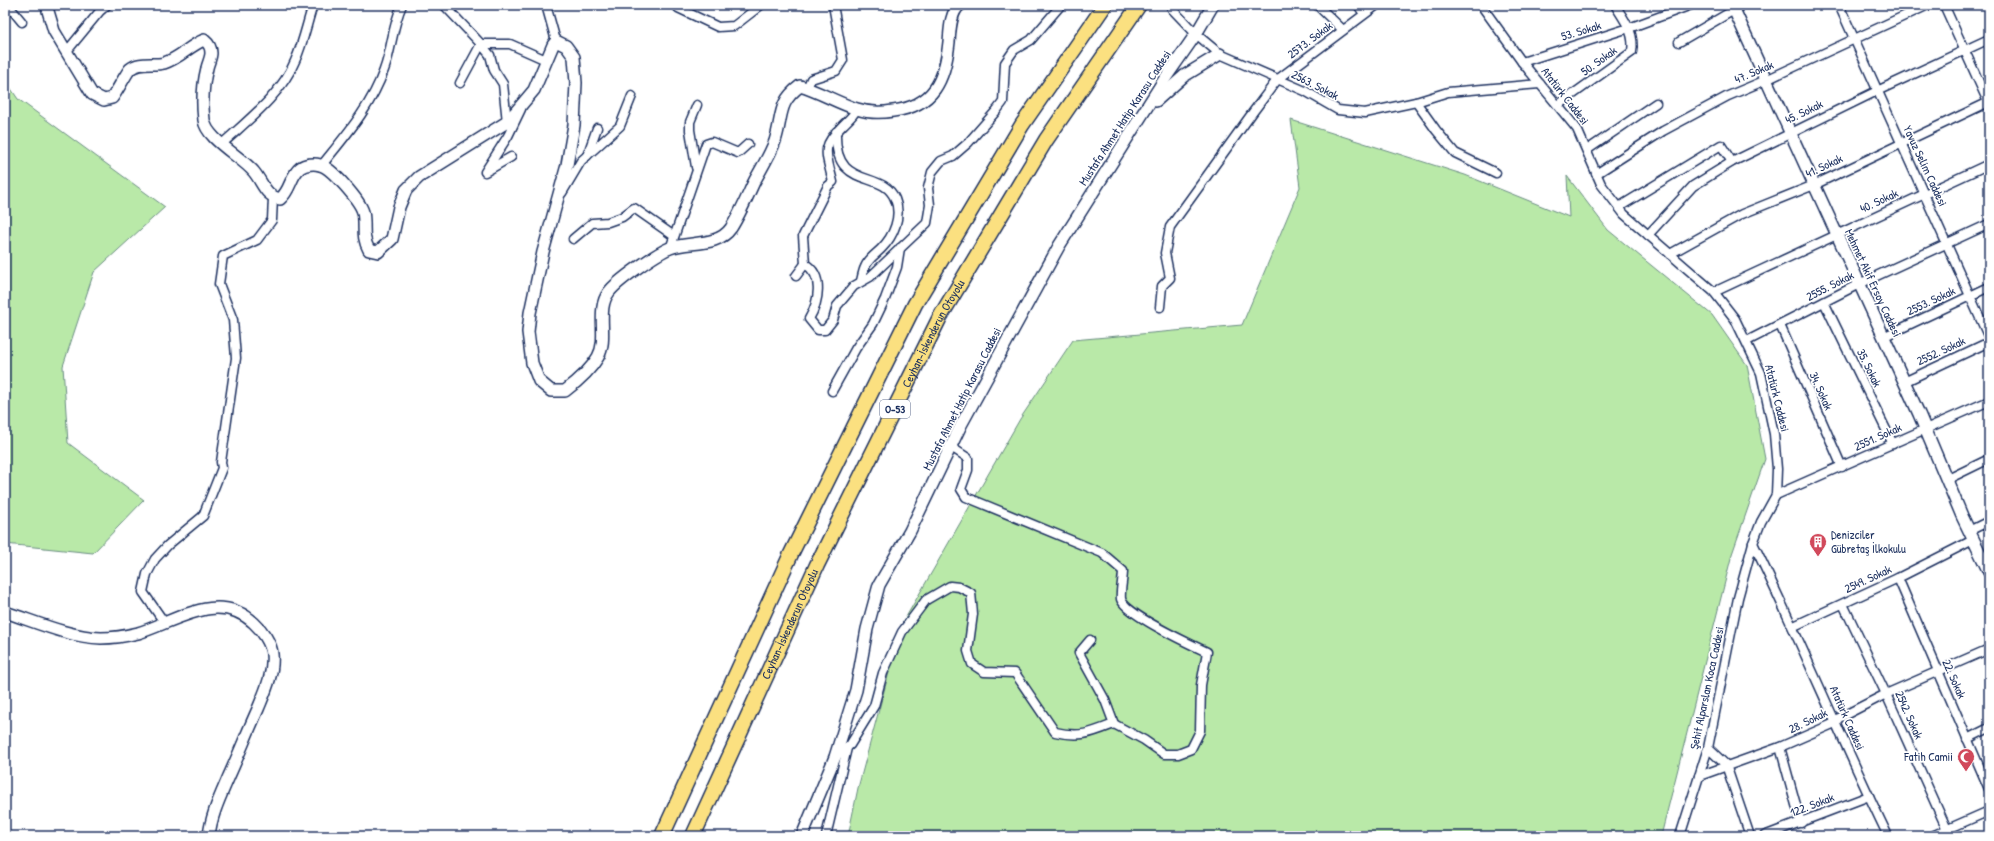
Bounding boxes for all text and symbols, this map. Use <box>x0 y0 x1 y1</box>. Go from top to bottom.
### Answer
street label: 53. Sokak <box>1559 16 1603 45</box>
street label: 2573. Sokak <box>1284 17 1336 62</box>
street label: 50. Sokak <box>1577 42 1620 79</box>
street label: Mustafa Ahmet Hatip Karasu Caddesi <box>1074 47 1175 189</box>
street label: 47. Sokak <box>1732 56 1776 87</box>
street label: Atatürk Caddesi <box>1538 63 1593 128</box>
street label: 2563. Sokak <box>1289 65 1342 104</box>
street label: 45. Sokak <box>1782 95 1825 128</box>
street label: Yavuz Selim Caddesi <box>1899 123 1952 209</box>
street label: 41. Sokak <box>1802 150 1845 182</box>
street label: 40. Sokak <box>1857 184 1901 217</box>
street label: Mehmet Akif Ersoy Caddesi <box>1841 226 1906 340</box>
street label: 2555. Sokak <box>1803 266 1856 305</box>
street label: Ceyhan-İskenderun Otoyolu <box>897 276 969 390</box>
street label: 2553. Sokak <box>1904 282 1958 319</box>
street label: Mustafa Ahmet Hatip Karasu Caddesi <box>918 324 1005 473</box>
street label: 2552. Sokak <box>1914 332 1968 369</box>
street label: 35. Sokak <box>1853 346 1886 390</box>
street label: Atatürk Caddesi <box>1761 362 1794 433</box>
street label: 34. Sokak <box>1806 369 1837 413</box>
road number: O-53 <box>880 400 910 418</box>
street label: 2551. Sokak <box>1851 419 1904 455</box>
place label: Denizciler Gübretaş İlkokulu <box>1831 526 1906 557</box>
building icon: Denizciler Gübretaş İlkokulu <box>1808 532 1828 557</box>
street label: 2549. Sokak <box>1842 560 1894 597</box>
street label: Ceyhan-İskenderun Otoyolu <box>757 566 822 682</box>
street label: Şehit Alparslan Koca Caddesi <box>1685 625 1728 751</box>
street label: 22. Sokak <box>1938 656 1971 701</box>
street label: Atatürk Caddesi <box>1826 683 1869 753</box>
street label: 2542. Sokak <box>1891 688 1928 742</box>
street label: 28. Sokak <box>1786 704 1830 737</box>
mosque icon: Fatih Camii <box>1956 747 1976 772</box>
place label: Fatih Camii <box>1903 748 1953 765</box>
street label: 122. Sokak <box>1787 788 1836 821</box>

